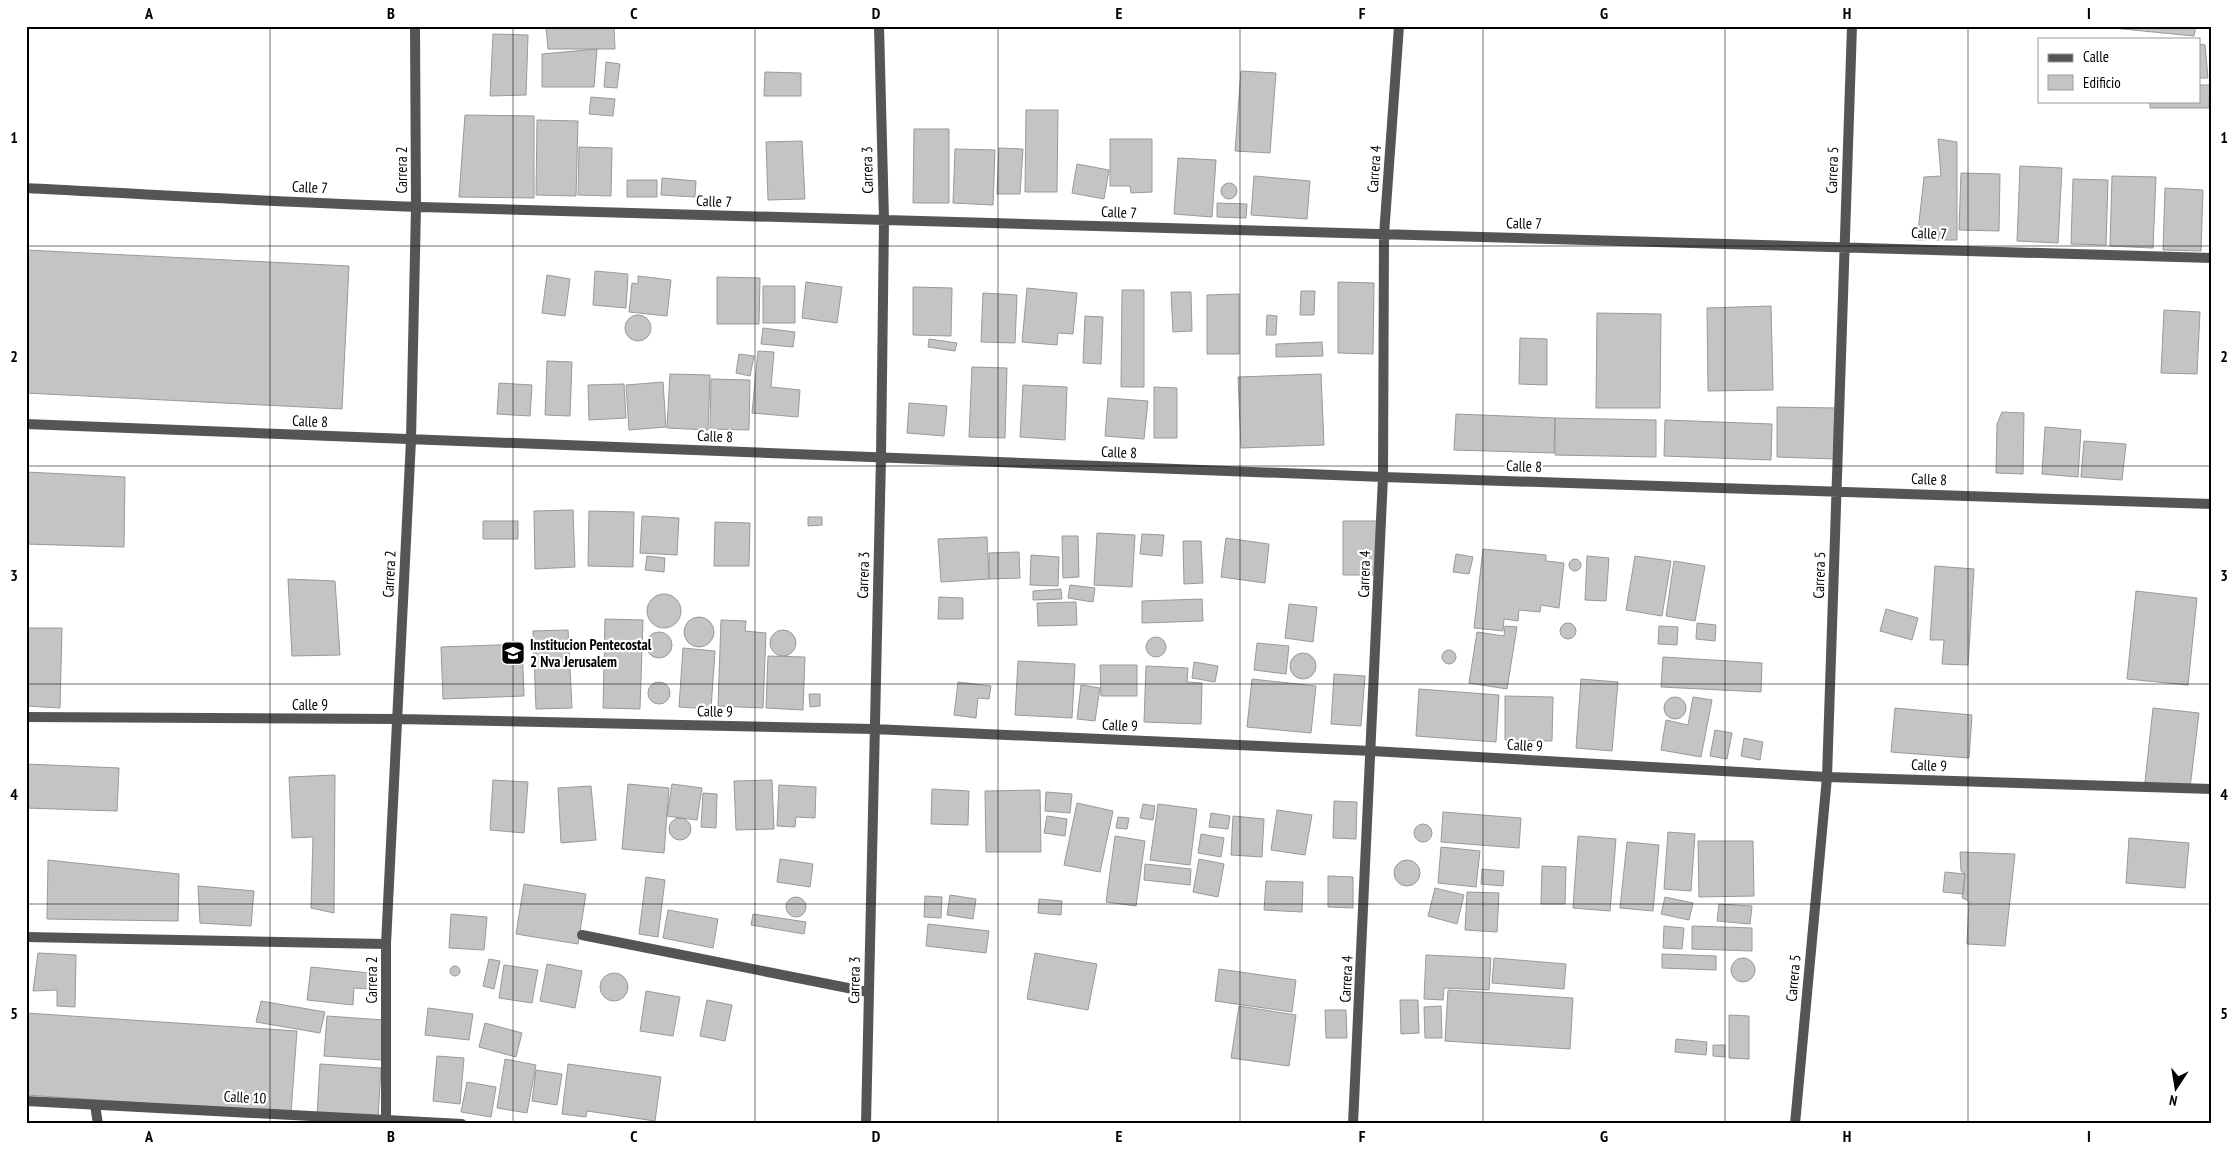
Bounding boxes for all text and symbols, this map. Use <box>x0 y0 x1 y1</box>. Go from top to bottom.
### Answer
text: A <box>144 3 154 23</box>
text: B <box>387 3 395 23</box>
text: C <box>630 3 638 23</box>
text: D <box>872 3 881 23</box>
text: E <box>1116 3 1123 23</box>
text: F <box>1359 3 1366 23</box>
text: G <box>1600 3 1608 23</box>
text: H <box>1843 3 1851 23</box>
text: I <box>2087 3 2091 23</box>
legend <box>2038 38 2200 102</box>
text: Calle <box>2083 47 2109 66</box>
text: Edificio <box>2083 73 2121 92</box>
text: 1 <box>10 127 18 147</box>
text: 1 <box>2220 127 2228 147</box>
street label: Carrera 4 <box>1363 145 1385 193</box>
street label: Carrera 2 <box>392 146 411 194</box>
street label: Carrera 3 <box>857 146 877 194</box>
street label: Carrera 5 <box>1822 146 1842 194</box>
street label: Calle 7 <box>292 177 328 197</box>
street label: Calle 7 <box>696 191 732 211</box>
street label: Calle 7 <box>1101 202 1137 222</box>
street label: Calle 7 <box>1506 213 1542 233</box>
street label: Calle 7 <box>1911 223 1947 243</box>
text: 2 <box>10 346 18 366</box>
text: 2 <box>2220 346 2228 366</box>
street label: Calle 8 <box>292 411 328 431</box>
street label: Calle 8 <box>697 426 733 446</box>
street label: Calle 8 <box>1101 442 1137 462</box>
street label: Calle 8 <box>1506 456 1542 476</box>
street label: Calle 8 <box>1911 469 1947 489</box>
street label: Carrera 2 <box>378 550 400 598</box>
street label: Carrera 4 <box>1354 550 1374 598</box>
street label: Carrera 3 <box>853 551 873 599</box>
street label: Carrera 5 <box>1809 551 1829 599</box>
text: 3 <box>10 565 18 585</box>
text: 3 <box>2220 565 2228 585</box>
place label: Institucion Pentecostal 2 Nva Jerusalem <box>530 635 652 671</box>
school or university icon: Institucion Pentecostal 2 Nva Jerusalem <box>500 640 526 666</box>
street label: Calle 9 <box>292 695 328 714</box>
street label: Calle 9 <box>697 701 733 721</box>
street label: Calle 9 <box>1102 715 1138 735</box>
street label: Calle 9 <box>1507 735 1543 755</box>
street label: Calle 9 <box>1911 755 1947 775</box>
text: 4 <box>10 784 18 804</box>
text: 4 <box>2220 784 2228 804</box>
street label: Carrera 5 <box>1781 954 1805 1002</box>
street label: Carrera 4 <box>1335 955 1357 1003</box>
street label: Carrera 2 <box>362 956 381 1004</box>
street label: Carrera 3 <box>844 956 864 1004</box>
text: 5 <box>10 1003 18 1023</box>
text: 5 <box>2220 1003 2228 1023</box>
north arrow <box>2150 1062 2200 1112</box>
street label: Calle 10 <box>223 1086 267 1108</box>
text: N <box>2168 1091 2179 1110</box>
text: A <box>144 1126 154 1146</box>
text: B <box>387 1126 395 1146</box>
text: C <box>630 1126 638 1146</box>
text: D <box>872 1126 881 1146</box>
text: E <box>1116 1126 1123 1146</box>
text: F <box>1359 1126 1366 1146</box>
text: G <box>1600 1126 1608 1146</box>
text: H <box>1843 1126 1851 1146</box>
text: I <box>2087 1126 2091 1146</box>

